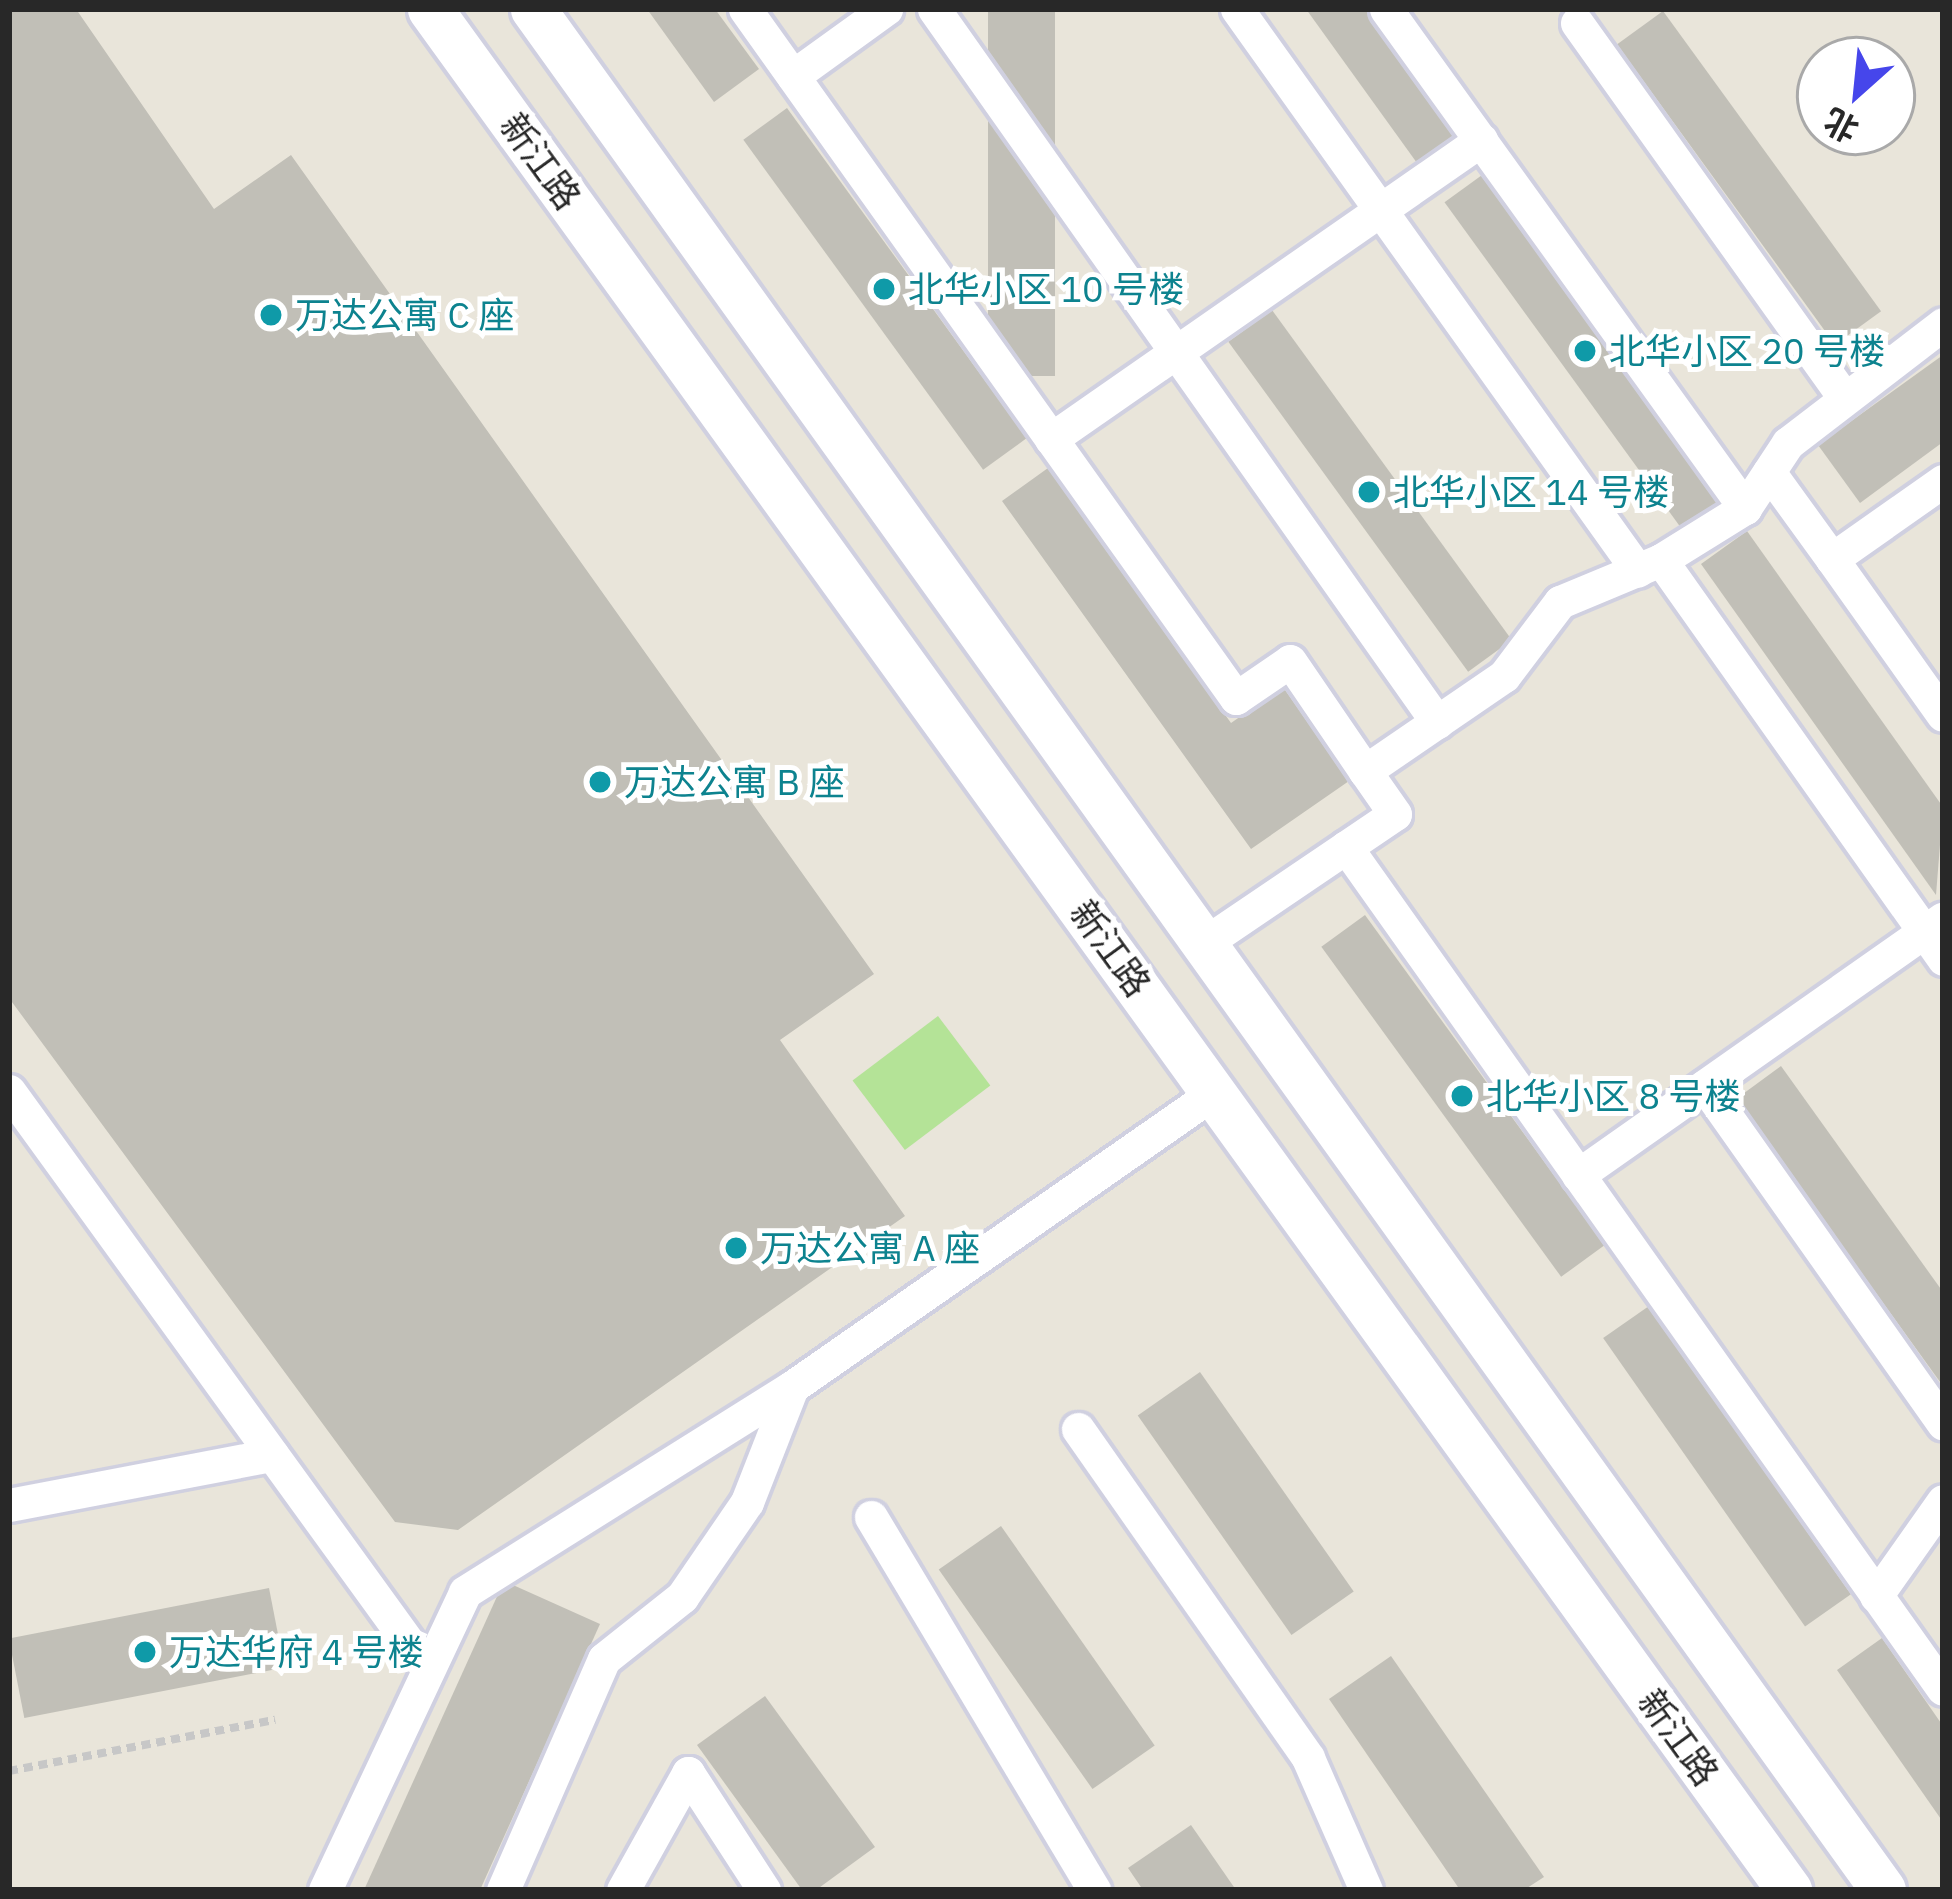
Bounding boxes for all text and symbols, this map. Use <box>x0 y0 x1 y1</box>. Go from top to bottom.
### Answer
north arrow <box>1796 36 1916 156</box>
text: 北 <box>1816 99 1865 152</box>
street label: 新江路 <box>492 105 590 217</box>
place label: 北华小区 10 号楼 <box>908 267 1184 311</box>
marker: 北华小区 10 号楼 <box>871 276 897 302</box>
place label: 万达公寓 C 座 <box>295 293 514 337</box>
marker: 万达公寓 C 座 <box>258 302 284 328</box>
place label: 北华小区 20 号楼 <box>1609 329 1885 373</box>
marker: 北华小区 20 号楼 <box>1572 338 1598 364</box>
place label: 北华小区 14 号楼 <box>1393 470 1669 514</box>
marker: 北华小区 14 号楼 <box>1356 479 1382 505</box>
place label: 万达公寓 B 座 <box>624 760 844 804</box>
marker: 万达公寓 B 座 <box>587 769 613 795</box>
street label: 新江路 <box>1062 892 1160 1004</box>
place label: 北华小区 8 号楼 <box>1486 1074 1741 1118</box>
marker: 北华小区 8 号楼 <box>1449 1083 1475 1109</box>
place label: 万达公寓 A 座 <box>760 1226 980 1270</box>
marker: 万达公寓 A 座 <box>723 1235 749 1261</box>
place label: 万达华府 4 号楼 <box>169 1630 424 1674</box>
marker: 万达华府 4 号楼 <box>132 1639 158 1665</box>
street label: 新江路 <box>1630 1681 1728 1793</box>

